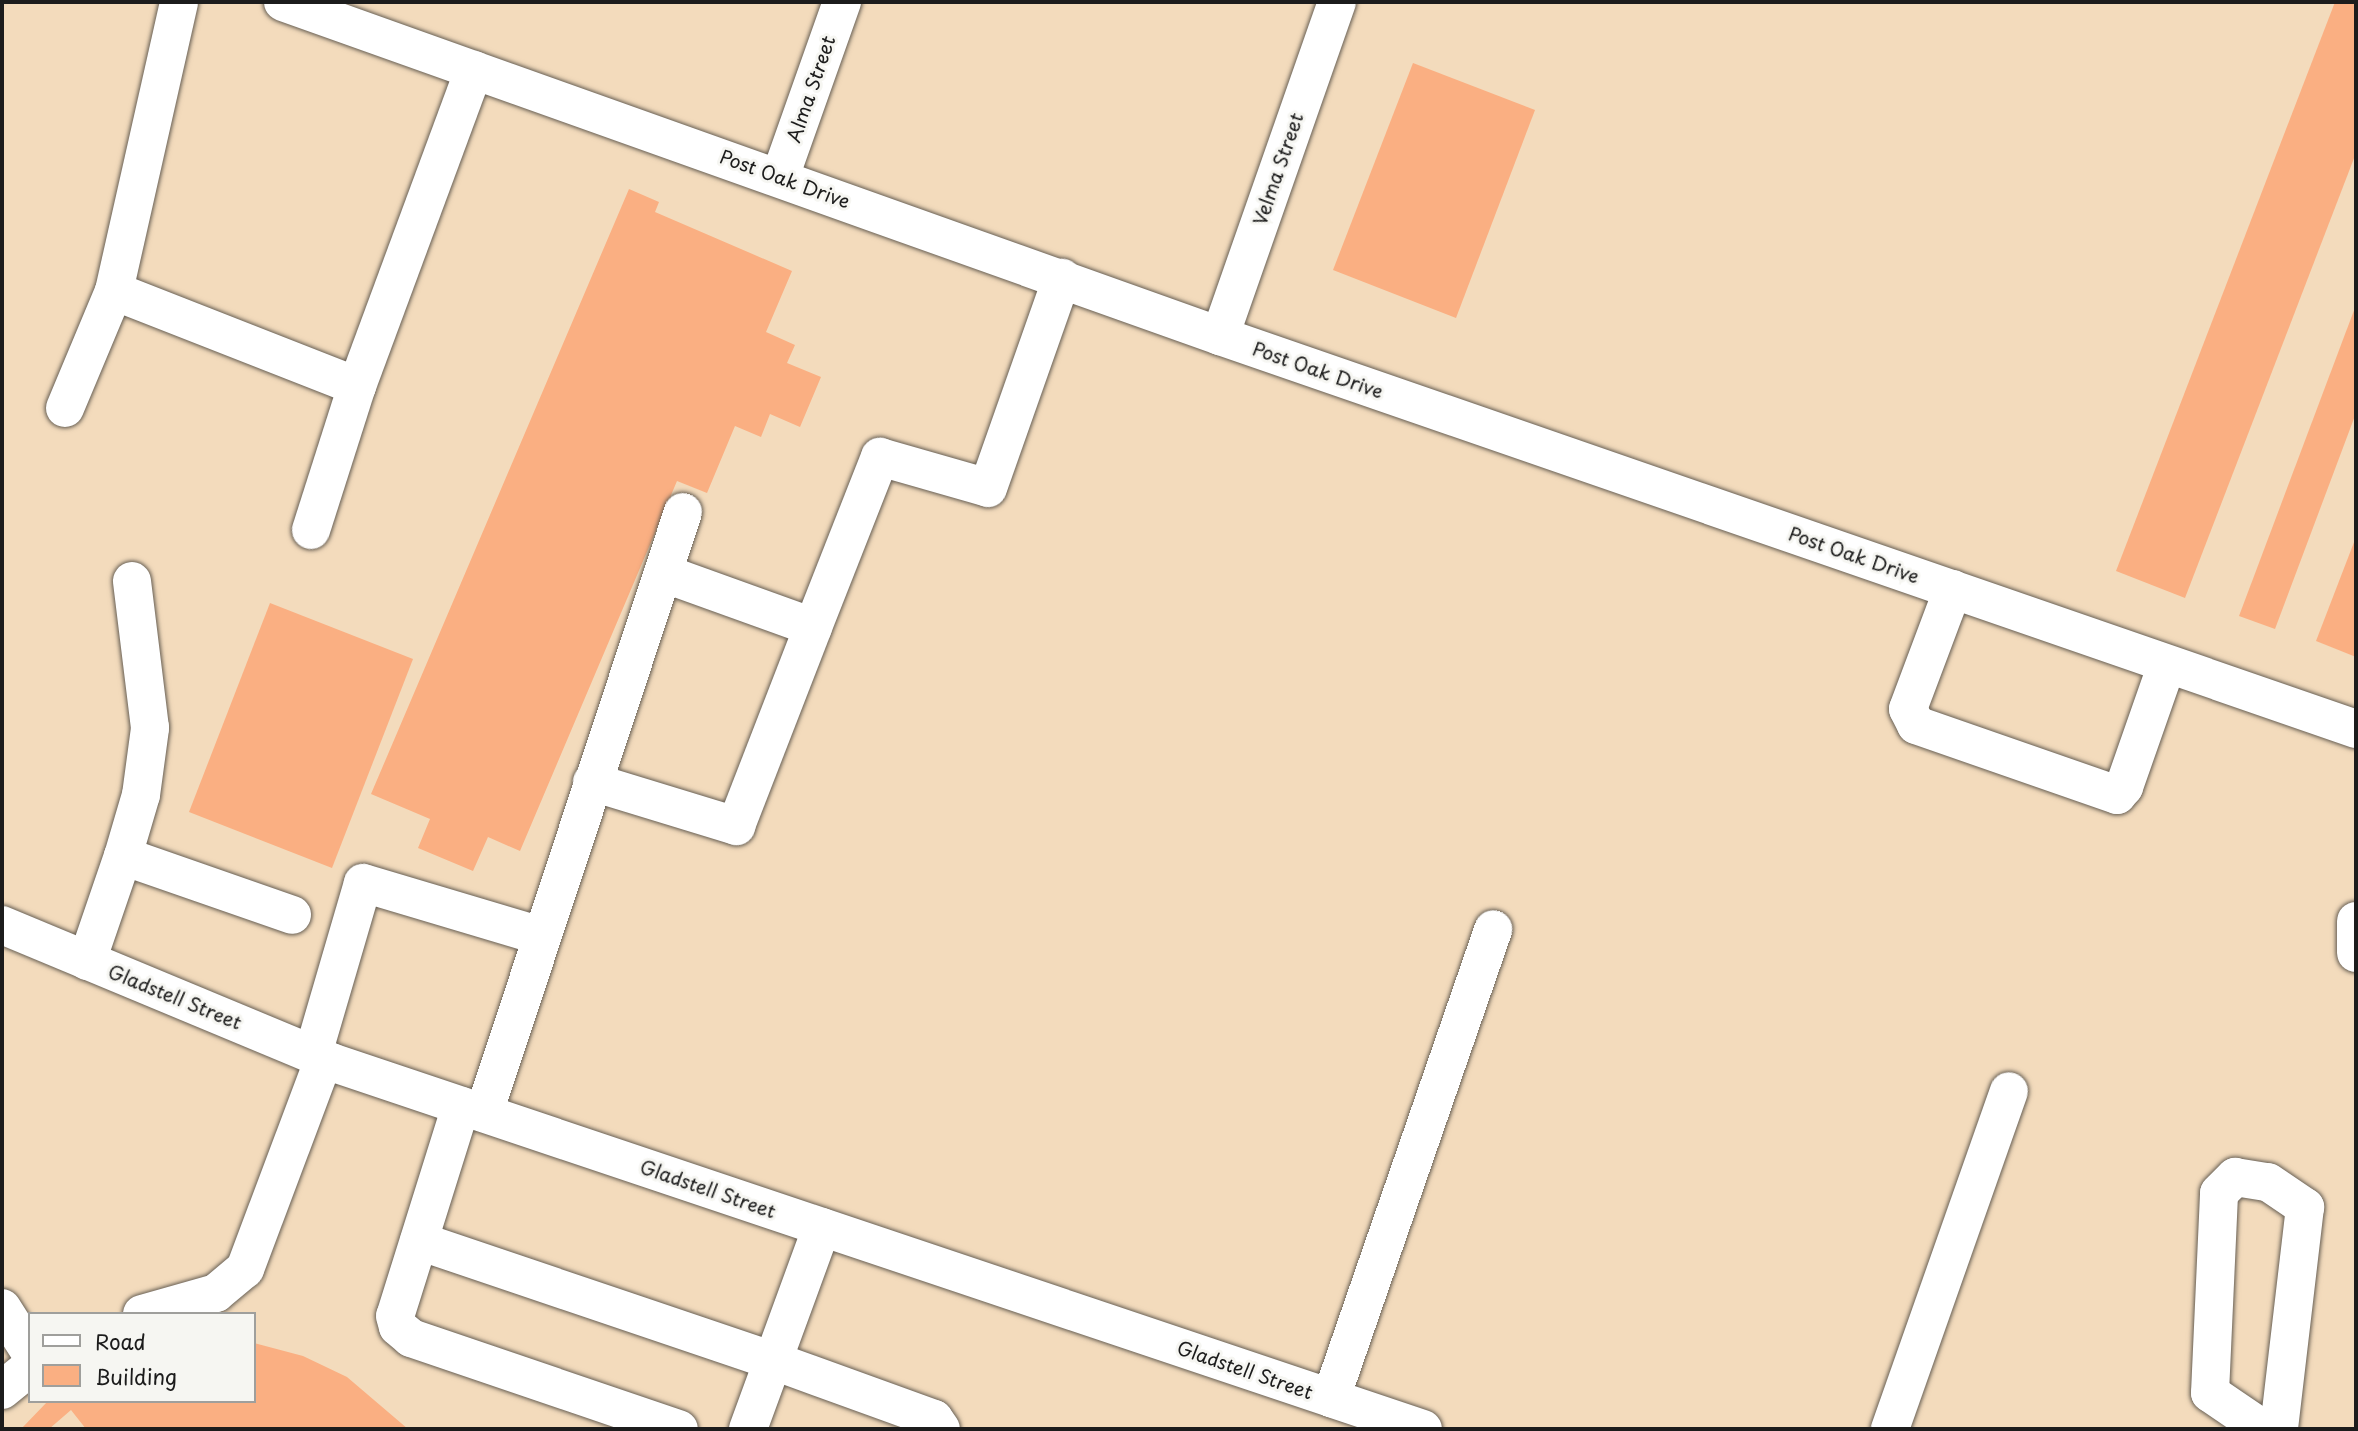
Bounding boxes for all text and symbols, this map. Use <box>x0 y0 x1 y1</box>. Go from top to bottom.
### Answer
street label: Alma Street <box>782 32 840 146</box>
street label: Velma Street <box>1248 109 1308 229</box>
street label: Post Oak Drive <box>717 145 853 213</box>
street label: Post Oak Drive <box>1249 337 1387 403</box>
street label: Post Oak Drive <box>1785 522 1923 588</box>
street label: Gladstell Street <box>105 960 245 1034</box>
street label: Gladstell Street <box>637 1155 779 1223</box>
legend <box>28 1312 256 1403</box>
text: Road <box>95 1325 146 1357</box>
street label: Gladstell Street <box>1174 1336 1316 1404</box>
text: Building <box>95 1360 177 1392</box>

